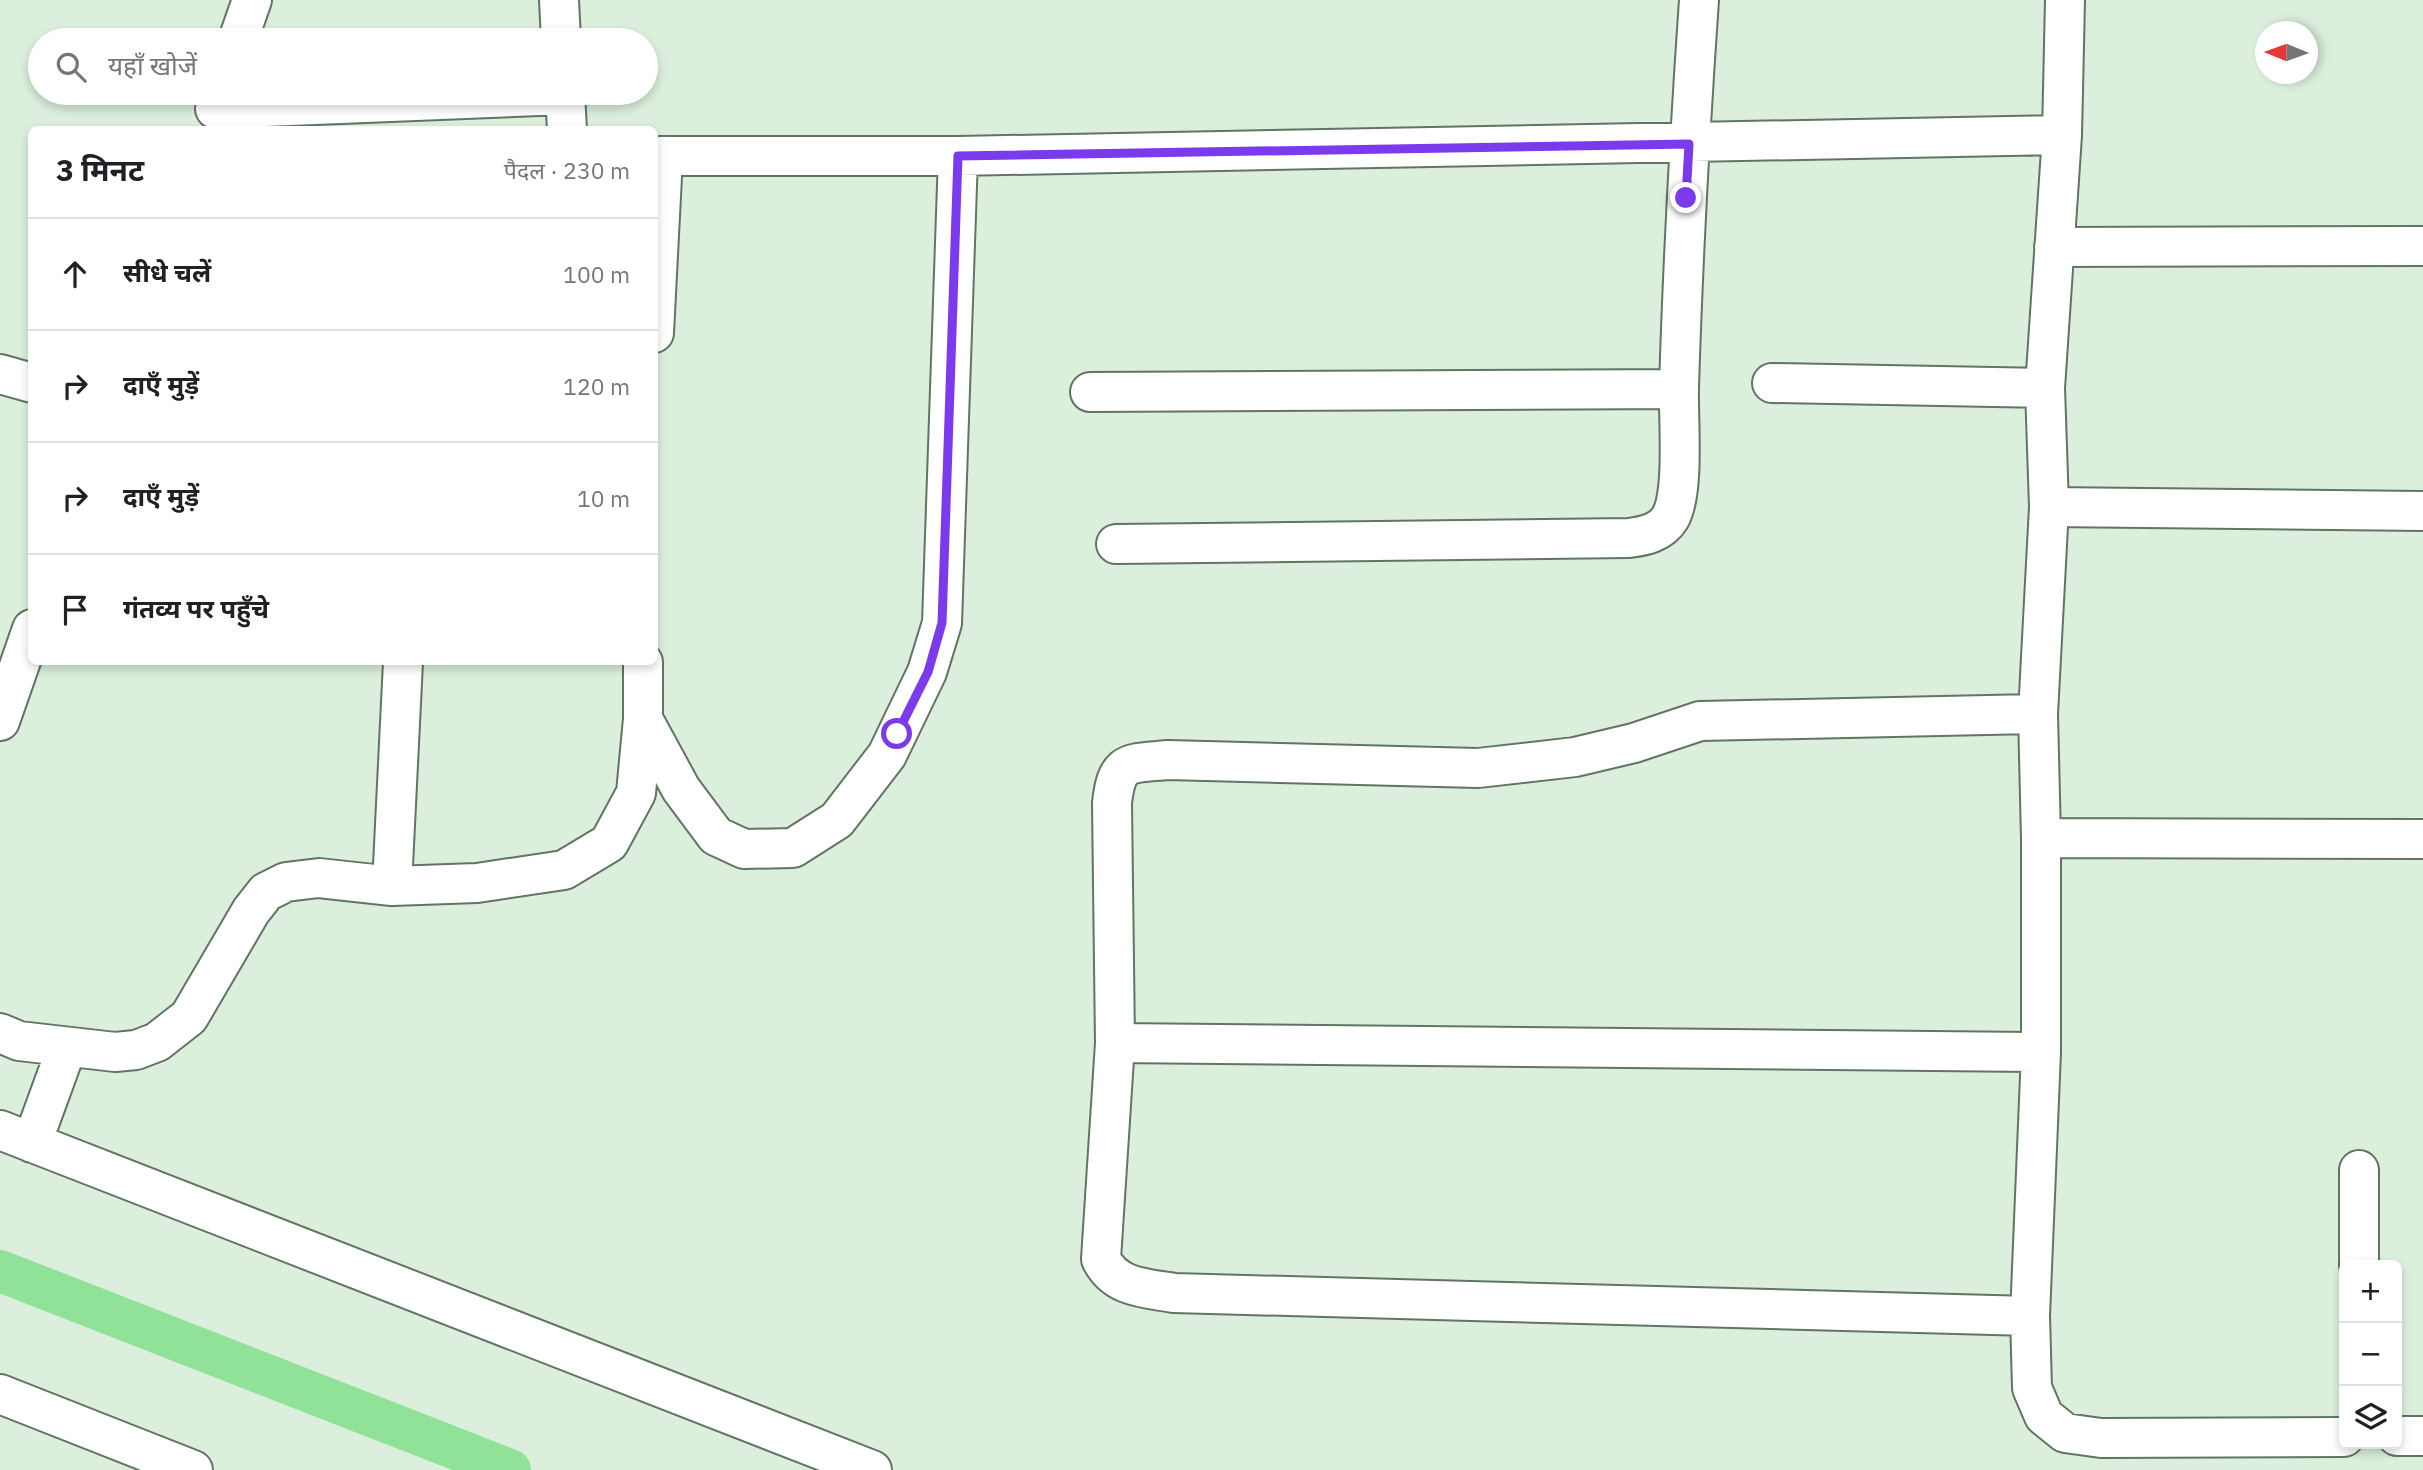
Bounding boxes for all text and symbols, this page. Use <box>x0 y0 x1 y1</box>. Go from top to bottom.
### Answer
north arrow <box>2255 21 2318 84</box>
search box <box>28 28 658 105</box>
icon: search <box>52 48 90 86</box>
text: यहाँ खोजें <box>108 48 197 82</box>
text: 3 मिनट <box>56 150 144 189</box>
text: पैदल · 230 m <box>504 155 630 185</box>
route end <box>1670 182 1701 213</box>
icon: ahead <box>56 255 94 293</box>
text: सीधे चलें <box>123 255 211 289</box>
text: 100 m <box>563 259 630 289</box>
icon: right <box>56 367 94 405</box>
text: दाएँ मुड़ें <box>123 367 199 401</box>
text: 120 m <box>563 371 630 401</box>
icon: right <box>56 479 94 517</box>
text: दाएँ मुड़ें <box>123 479 199 513</box>
text: 10 m <box>577 483 630 513</box>
icon: arrive <box>56 591 94 629</box>
text: गंतव्य पर पहुँचे <box>123 591 269 625</box>
route start <box>881 718 912 749</box>
map controls <box>2339 1260 2402 1449</box>
button: + <box>2339 1260 2402 1323</box>
button: − <box>2339 1323 2402 1386</box>
button: layers <box>2339 1386 2402 1449</box>

